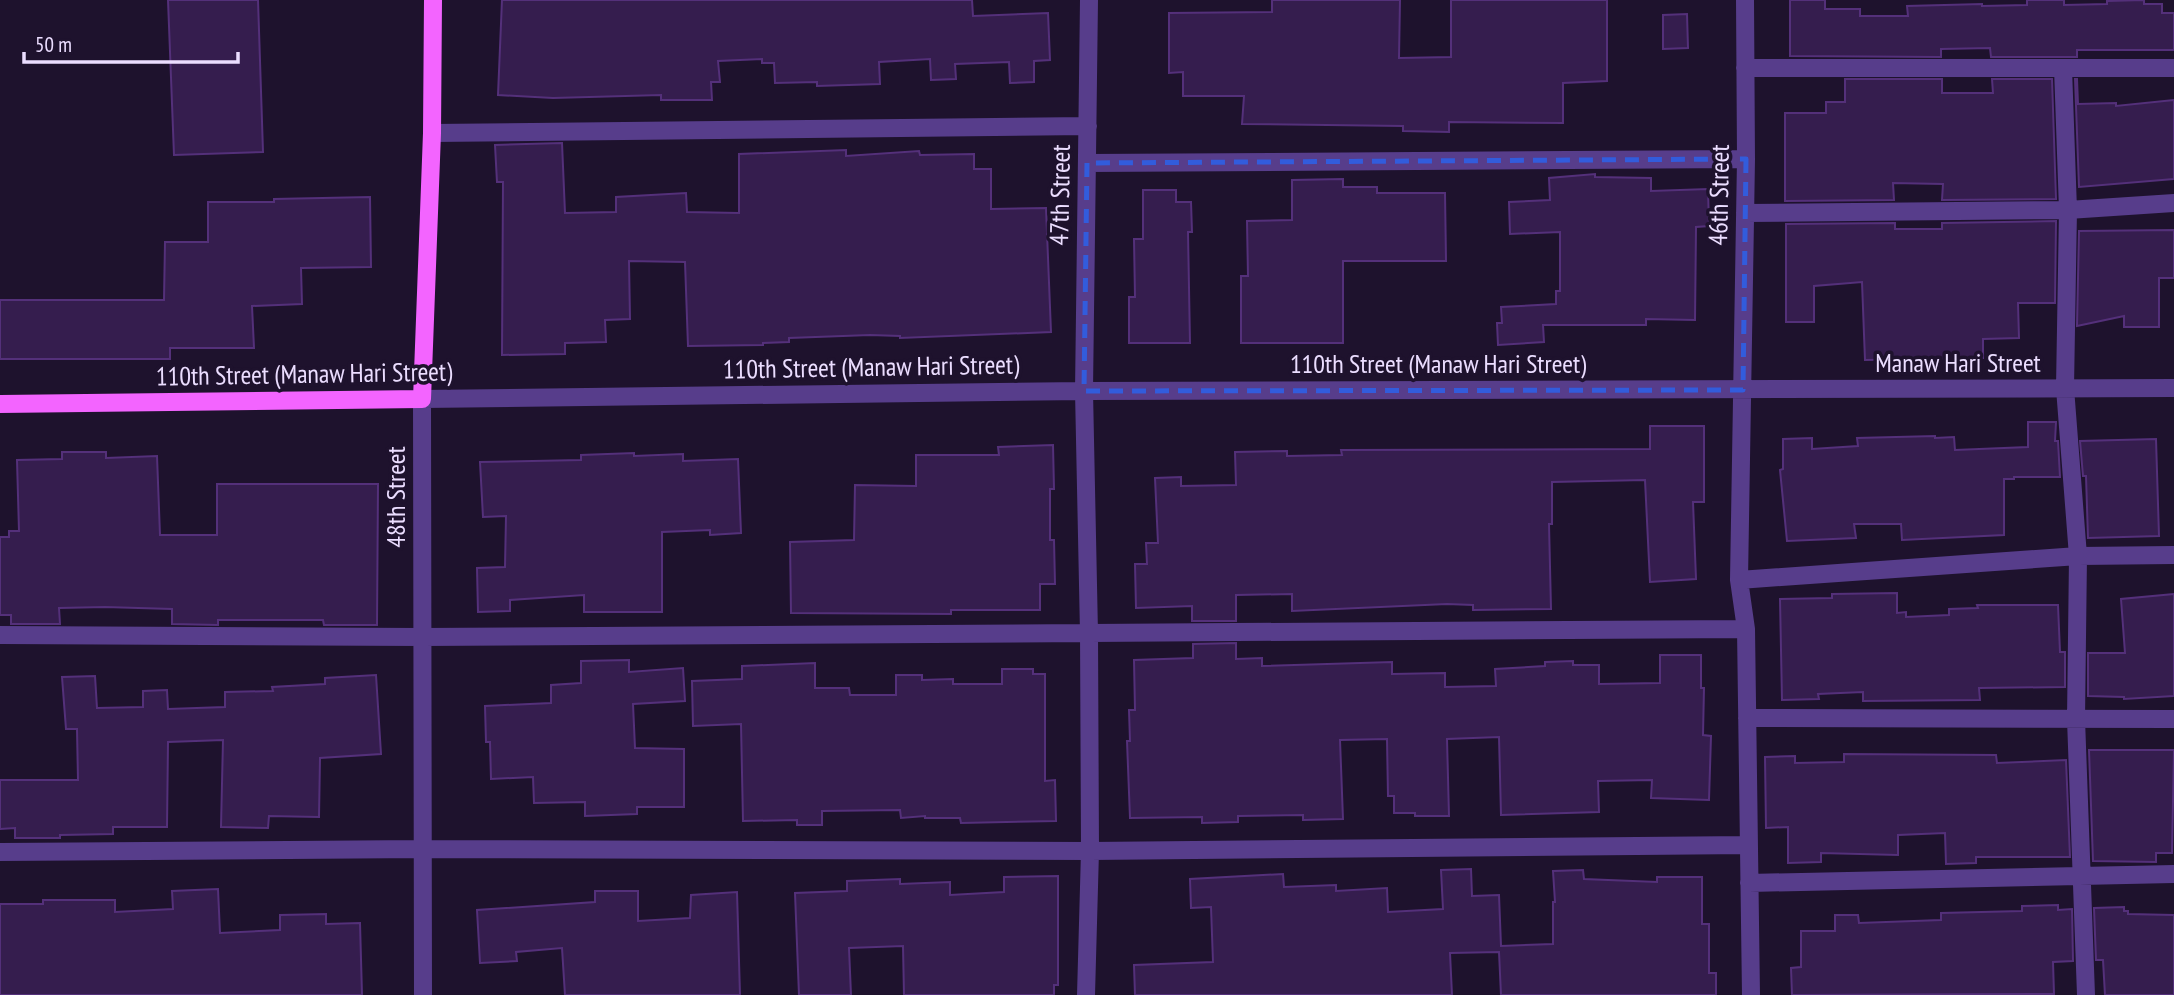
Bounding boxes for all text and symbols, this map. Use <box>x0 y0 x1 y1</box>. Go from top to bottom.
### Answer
scale bar <box>24 21 238 65</box>
text: 50 m <box>35 31 72 58</box>
street label: 47th Street <box>1042 144 1077 246</box>
street label: 46th Street <box>1701 144 1736 246</box>
street label: Manaw Hari Street <box>1875 346 2041 379</box>
street label: 110th Street (Manaw Hari Street) <box>723 347 1019 386</box>
street label: 110th Street (Manaw Hari Street) <box>1290 347 1586 380</box>
street label: 110th Street (Manaw Hari Street) <box>156 354 452 393</box>
street label: 48th Street <box>379 446 412 548</box>

